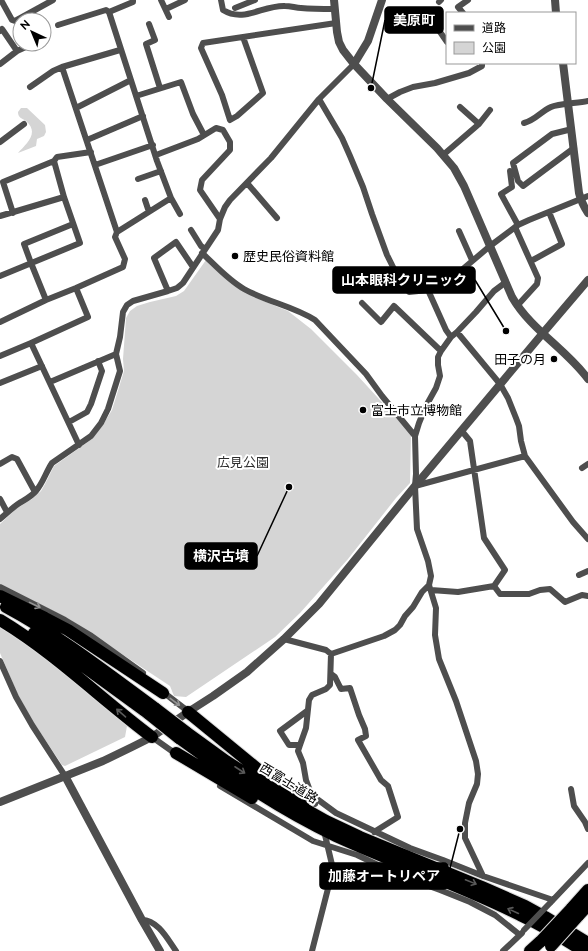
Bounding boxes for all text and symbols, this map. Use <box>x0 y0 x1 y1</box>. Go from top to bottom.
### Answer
callout: 美原町 <box>385 7 443 33</box>
north arrow <box>12 12 52 52</box>
text: 美原町 <box>393 12 435 28</box>
legend <box>446 12 576 64</box>
text: N <box>18 18 33 33</box>
text: 道路 <box>482 21 506 35</box>
text: 公園 <box>482 41 506 55</box>
place label: 歴史民俗資料館 <box>243 249 334 264</box>
marker: 歴史民俗資料館 <box>230 251 240 261</box>
callout: 山本眼科クリニック <box>333 267 475 293</box>
text: 山本眼科クリニック <box>341 272 467 288</box>
place label: 田子の月 <box>494 352 546 367</box>
marker: 田子の月 <box>549 354 559 364</box>
place label: 富士市立博物館 <box>371 403 462 418</box>
marker: 富士市立博物館 <box>358 405 368 415</box>
park label: 広見公園 <box>217 455 269 470</box>
callout: 横沢古墳 <box>185 543 257 569</box>
text: 横沢古墳 <box>193 548 249 564</box>
one-way arrow <box>28 602 40 609</box>
one-way arrow <box>170 698 181 707</box>
one-way arrow <box>116 708 127 717</box>
street label: 西富士道路 <box>257 760 321 806</box>
one-way arrow <box>235 766 246 775</box>
callout: 加藤オートリペア <box>320 863 448 889</box>
text: 加藤オートリペア <box>328 868 440 884</box>
one-way arrow <box>464 879 476 887</box>
one-way arrow <box>507 907 519 914</box>

